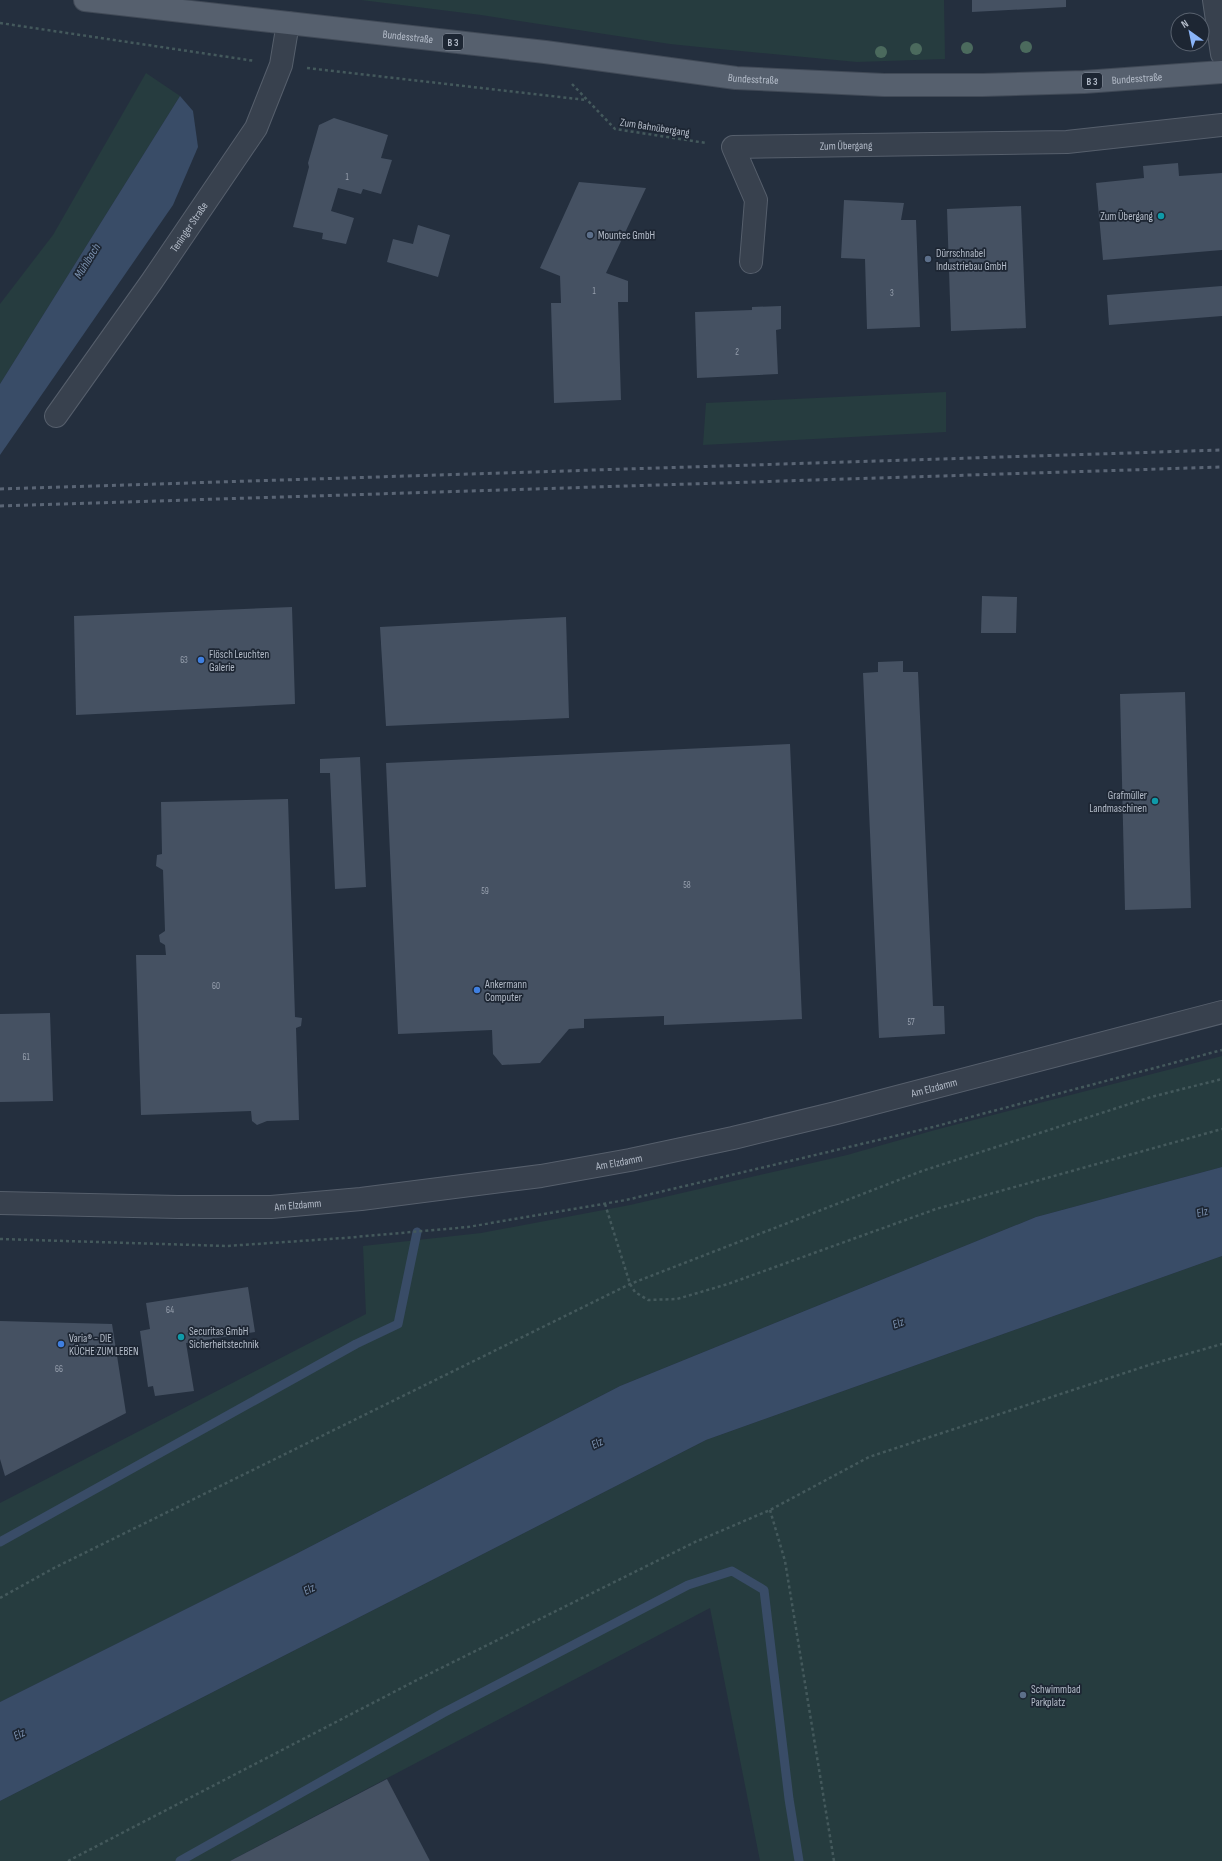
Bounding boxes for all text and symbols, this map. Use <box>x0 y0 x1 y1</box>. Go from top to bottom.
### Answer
north arrow <box>1170 12 1210 52</box>
text: N <box>1179 17 1191 31</box>
street label: Bundesstraße <box>382 28 434 46</box>
road number: B 3 <box>443 34 463 50</box>
street label: Bundesstraße <box>1111 70 1163 87</box>
street label: Bundesstraße <box>727 71 779 87</box>
road number: B 3 <box>1082 73 1102 89</box>
street label: Zum Bahnübergang <box>619 116 691 140</box>
street label: Zum Übergang <box>820 139 873 153</box>
house number: 1 <box>345 172 349 183</box>
street label: Teninger Straße <box>168 200 211 255</box>
place label: Zum Übergang <box>1100 210 1154 223</box>
marker: Zum Übergang <box>1156 211 1166 221</box>
place label: Mountec GmbH <box>598 229 655 242</box>
marker: Mountec GmbH <box>585 230 595 240</box>
water label: Mühlbach <box>71 241 104 282</box>
place label: Dürrschnabel Industriebau GmbH <box>936 247 1007 273</box>
marker: Dürrschnabel Industriebau GmbH <box>923 254 933 264</box>
house number: 1 <box>592 286 596 297</box>
house number: 3 <box>890 288 894 299</box>
house number: 2 <box>735 347 739 358</box>
place label: Flösch Leuchten Galerie <box>209 648 269 674</box>
house number: 63 <box>180 655 188 666</box>
marker: Flösch Leuchten Galerie <box>196 655 206 665</box>
place label: Grafmüller Landmaschinen <box>1089 789 1147 815</box>
marker: Grafmüller Landmaschinen <box>1150 796 1160 806</box>
house number: 58 <box>683 880 691 891</box>
house number: 59 <box>481 886 489 897</box>
place label: Ankermann Computer <box>484 978 527 1004</box>
house number: 60 <box>212 981 220 992</box>
marker: Ankermann Computer <box>472 985 482 995</box>
house number: 57 <box>907 1017 915 1028</box>
house number: 61 <box>22 1052 30 1063</box>
street label: Am Elzdamm <box>909 1076 959 1100</box>
street label: Am Elzdamm <box>594 1152 643 1173</box>
street label: Am Elzdamm <box>273 1197 322 1214</box>
water label: Elz <box>1195 1204 1210 1221</box>
house number: 64 <box>166 1305 174 1316</box>
water label: Elz <box>890 1314 907 1332</box>
place label: Securitas GmbH Sicherheitstechnik <box>189 1325 259 1351</box>
place label: Varia® - DIE KÜCHE ZUM LEBEN <box>69 1332 139 1358</box>
marker: Securitas GmbH Sicherheitstechnik <box>176 1332 186 1342</box>
marker: Varia® - DIE KÜCHE ZUM LEBEN <box>56 1339 66 1349</box>
house number: 66 <box>55 1364 63 1375</box>
water label: Elz <box>589 1434 606 1453</box>
water label: Elz <box>301 1580 318 1599</box>
place label: Schwimmbad Parkplatz <box>1031 1683 1081 1709</box>
marker: Schwimmbad Parkplatz <box>1018 1690 1028 1700</box>
water label: Elz <box>11 1725 28 1744</box>

